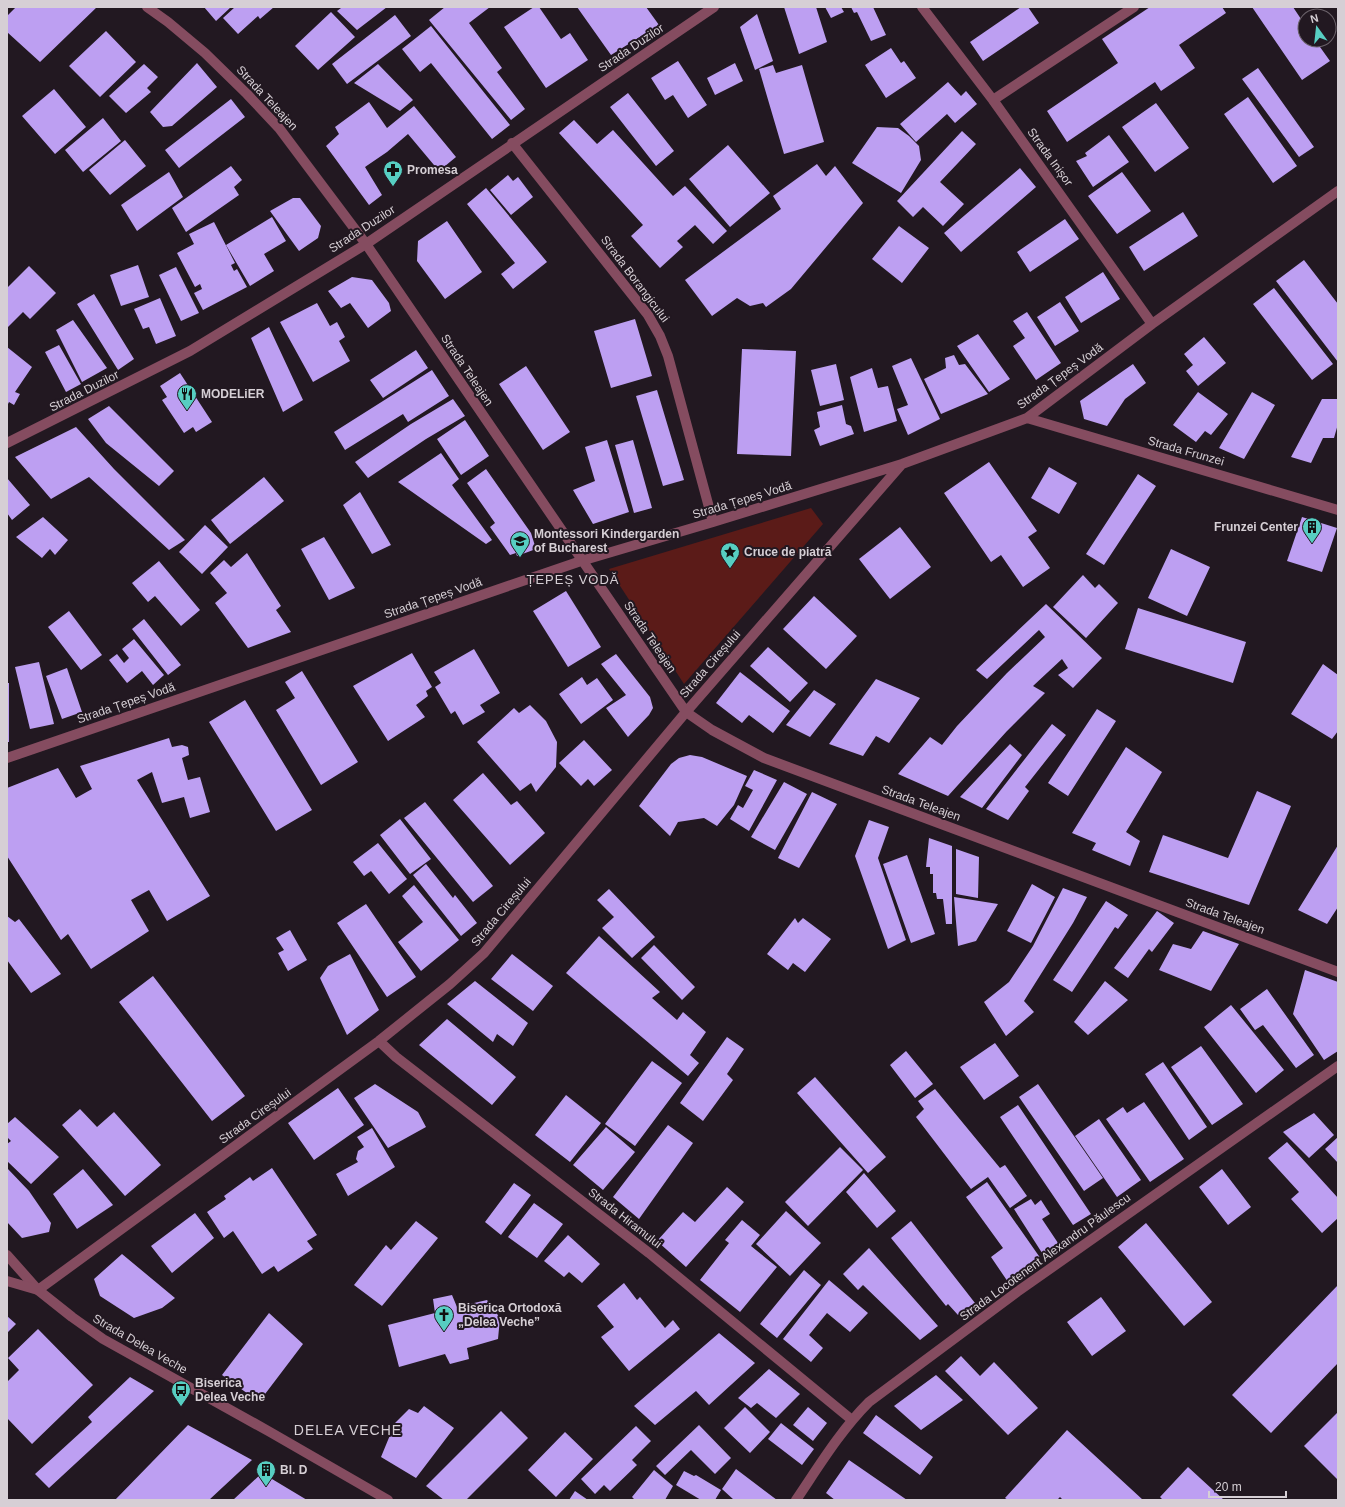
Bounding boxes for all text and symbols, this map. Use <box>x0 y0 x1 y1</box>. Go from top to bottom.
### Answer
north arrow <box>1297 8 1337 48</box>
text: N <box>1309 12 1320 25</box>
street label: Strada Duzilor <box>596 21 666 75</box>
street label: Strada Teleajen <box>234 63 300 133</box>
street label: Strada Inișor <box>1024 125 1076 189</box>
pharmacy icon: Promesa <box>382 159 404 187</box>
place label: Promesa <box>407 163 458 177</box>
street label: Strada Duzilor <box>326 202 398 256</box>
street label: Strada Borangicului <box>598 233 672 325</box>
street label: Strada Teleajen <box>438 332 496 408</box>
street label: Strada Țepeș Vodă <box>1014 340 1106 412</box>
street label: Strada Duzilor <box>47 368 121 414</box>
restaurant icon: MODELiER <box>176 383 198 411</box>
place label: MODELiER <box>201 387 265 401</box>
street label: Strada Frunzei <box>1146 433 1226 469</box>
street label: Strada Țepeș Vodă <box>691 478 793 522</box>
building icon: Frunzei Center <box>1301 516 1323 544</box>
place label: Frunzei Center <box>1214 520 1298 534</box>
place label: Montessori Kindergarden of Bucharest <box>534 527 679 555</box>
school or university icon: Montessori Kindergarden of Bucharest <box>509 530 531 558</box>
place icon: Cruce de piatră <box>719 541 741 569</box>
place label: Cruce de piatră <box>744 545 832 559</box>
district label: ȚEPEȘ VODĂ <box>526 572 620 587</box>
street label: Strada Țepeș Vodă <box>382 575 484 621</box>
street label: Strada Teleajen <box>621 599 679 675</box>
street label: Strada Cireșului <box>677 627 743 701</box>
street label: Strada Țepeș Vodă <box>75 680 177 726</box>
street label: Strada Teleajen <box>880 782 962 824</box>
street label: Strada Cireșului <box>468 875 534 949</box>
street label: Strada Teleajen <box>1184 895 1266 937</box>
street label: Strada Cireșului <box>216 1085 294 1147</box>
street label: Strada Hiramului <box>585 1185 665 1251</box>
street label: Strada Locotenent Alexandru Păulescu <box>957 1190 1133 1324</box>
place label: Biserica Ortodoxă „Delea Veche” <box>458 1301 562 1329</box>
church icon: Biserica Ortodoxă „Delea Veche” <box>433 1304 455 1332</box>
street label: Strada Delea Veche <box>90 1311 190 1377</box>
place label: Biserica Delea Veche <box>195 1376 265 1404</box>
bus stop icon: Biserica Delea Veche <box>170 1379 192 1407</box>
district label: DELEA VECHE <box>294 1422 402 1438</box>
building icon: Bl. D <box>255 1459 277 1487</box>
place label: Bl. D <box>280 1463 308 1477</box>
scale bar <box>1209 1473 1286 1499</box>
text: 20 m <box>1215 1480 1242 1494</box>

